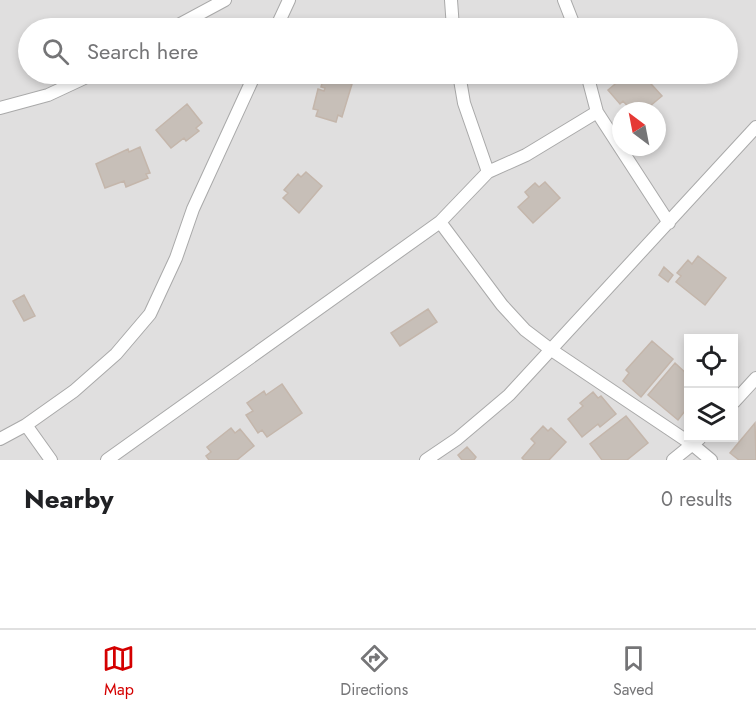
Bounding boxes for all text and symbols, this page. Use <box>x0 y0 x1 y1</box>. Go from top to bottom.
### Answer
search box <box>18 18 738 84</box>
icon: search <box>39 35 72 68</box>
text: Search here <box>87 35 198 67</box>
north arrow <box>612 102 666 156</box>
map controls <box>684 334 738 442</box>
button: locate <box>684 334 738 388</box>
button: layers <box>684 388 738 442</box>
text: Nearby <box>24 480 113 518</box>
text: 0 results <box>661 485 732 514</box>
tab: Map <box>102 642 135 701</box>
tab: Directions <box>340 642 408 701</box>
tab: Saved <box>613 642 654 701</box>

